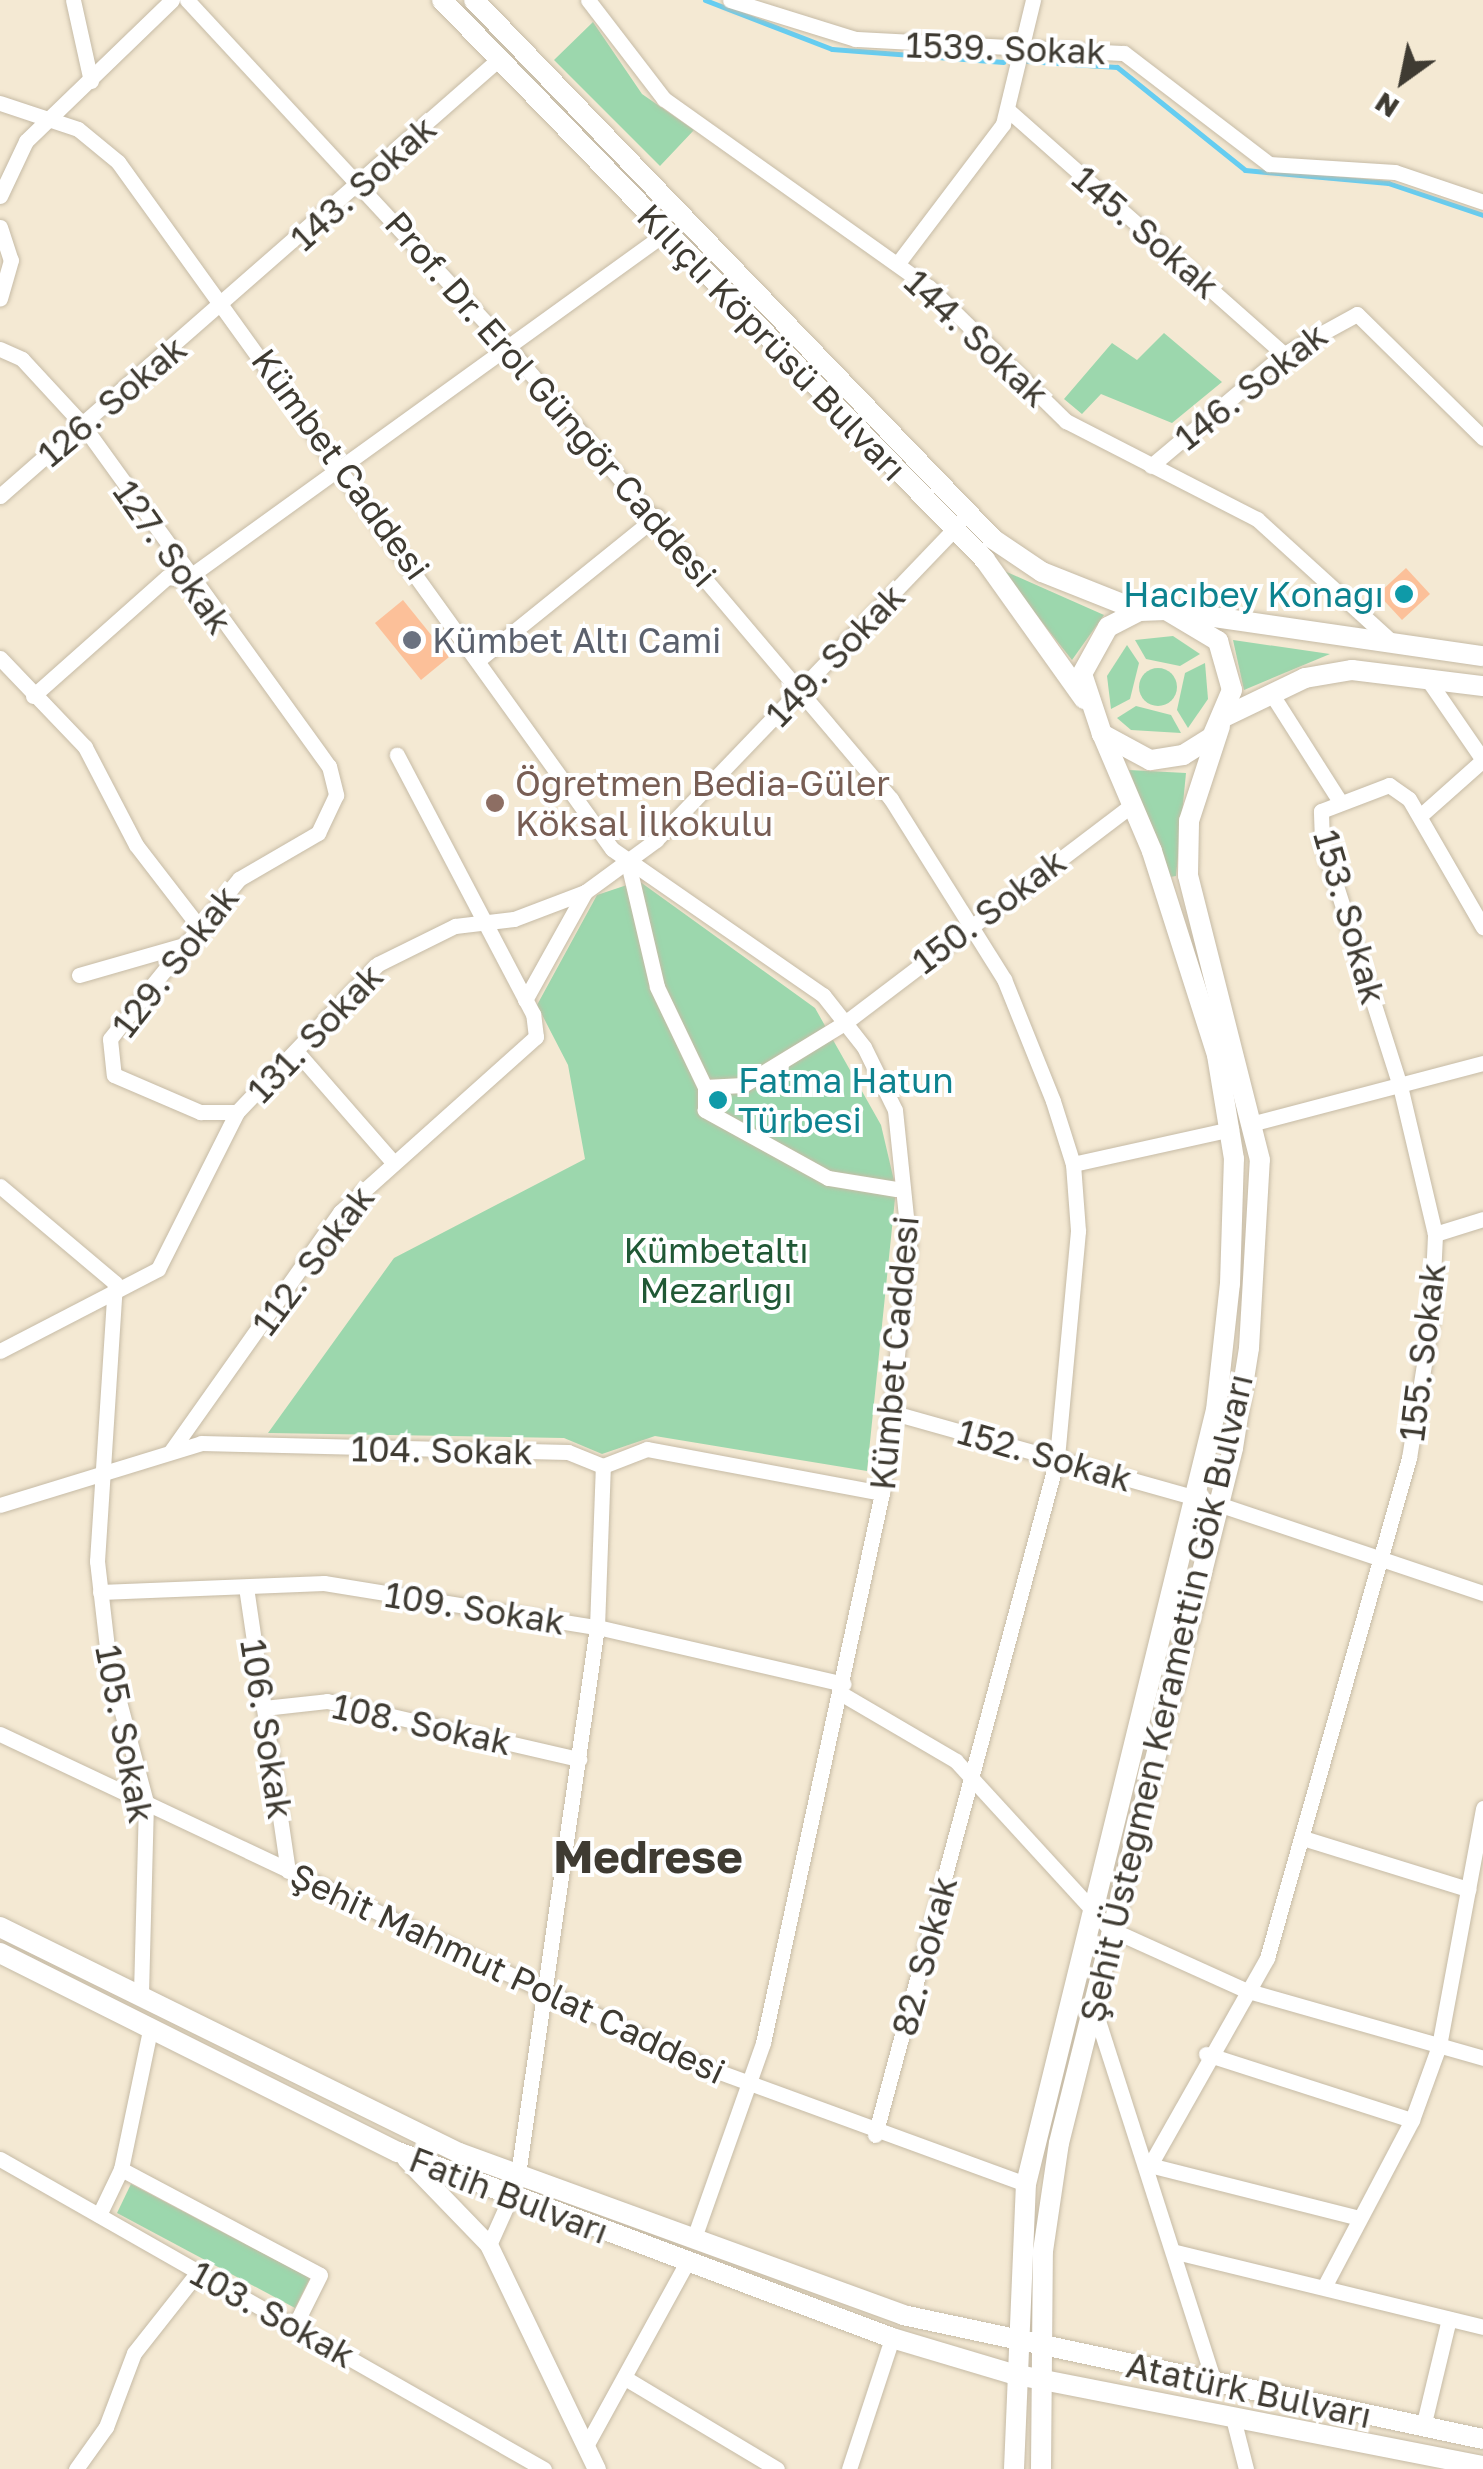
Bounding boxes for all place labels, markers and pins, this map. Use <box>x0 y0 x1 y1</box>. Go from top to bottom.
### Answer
place label: Hacıbey Konağı <box>1123 573 1384 615</box>
marker: Hacıbey Konağı <box>1393 583 1415 605</box>
place label: Kümbet Altı Cami <box>432 619 721 661</box>
marker: Kümbet Altı Cami <box>401 629 423 651</box>
place label: Öğretmen Bedia-Güler Köksal İlkokulu <box>515 762 890 844</box>
marker: Öğretmen Bedia-Güler Köksal İlkokulu <box>484 792 506 814</box>
place label: Fatma Hatun Türbesi <box>738 1059 954 1141</box>
marker: Fatma Hatun Türbesi <box>707 1089 729 1111</box>

